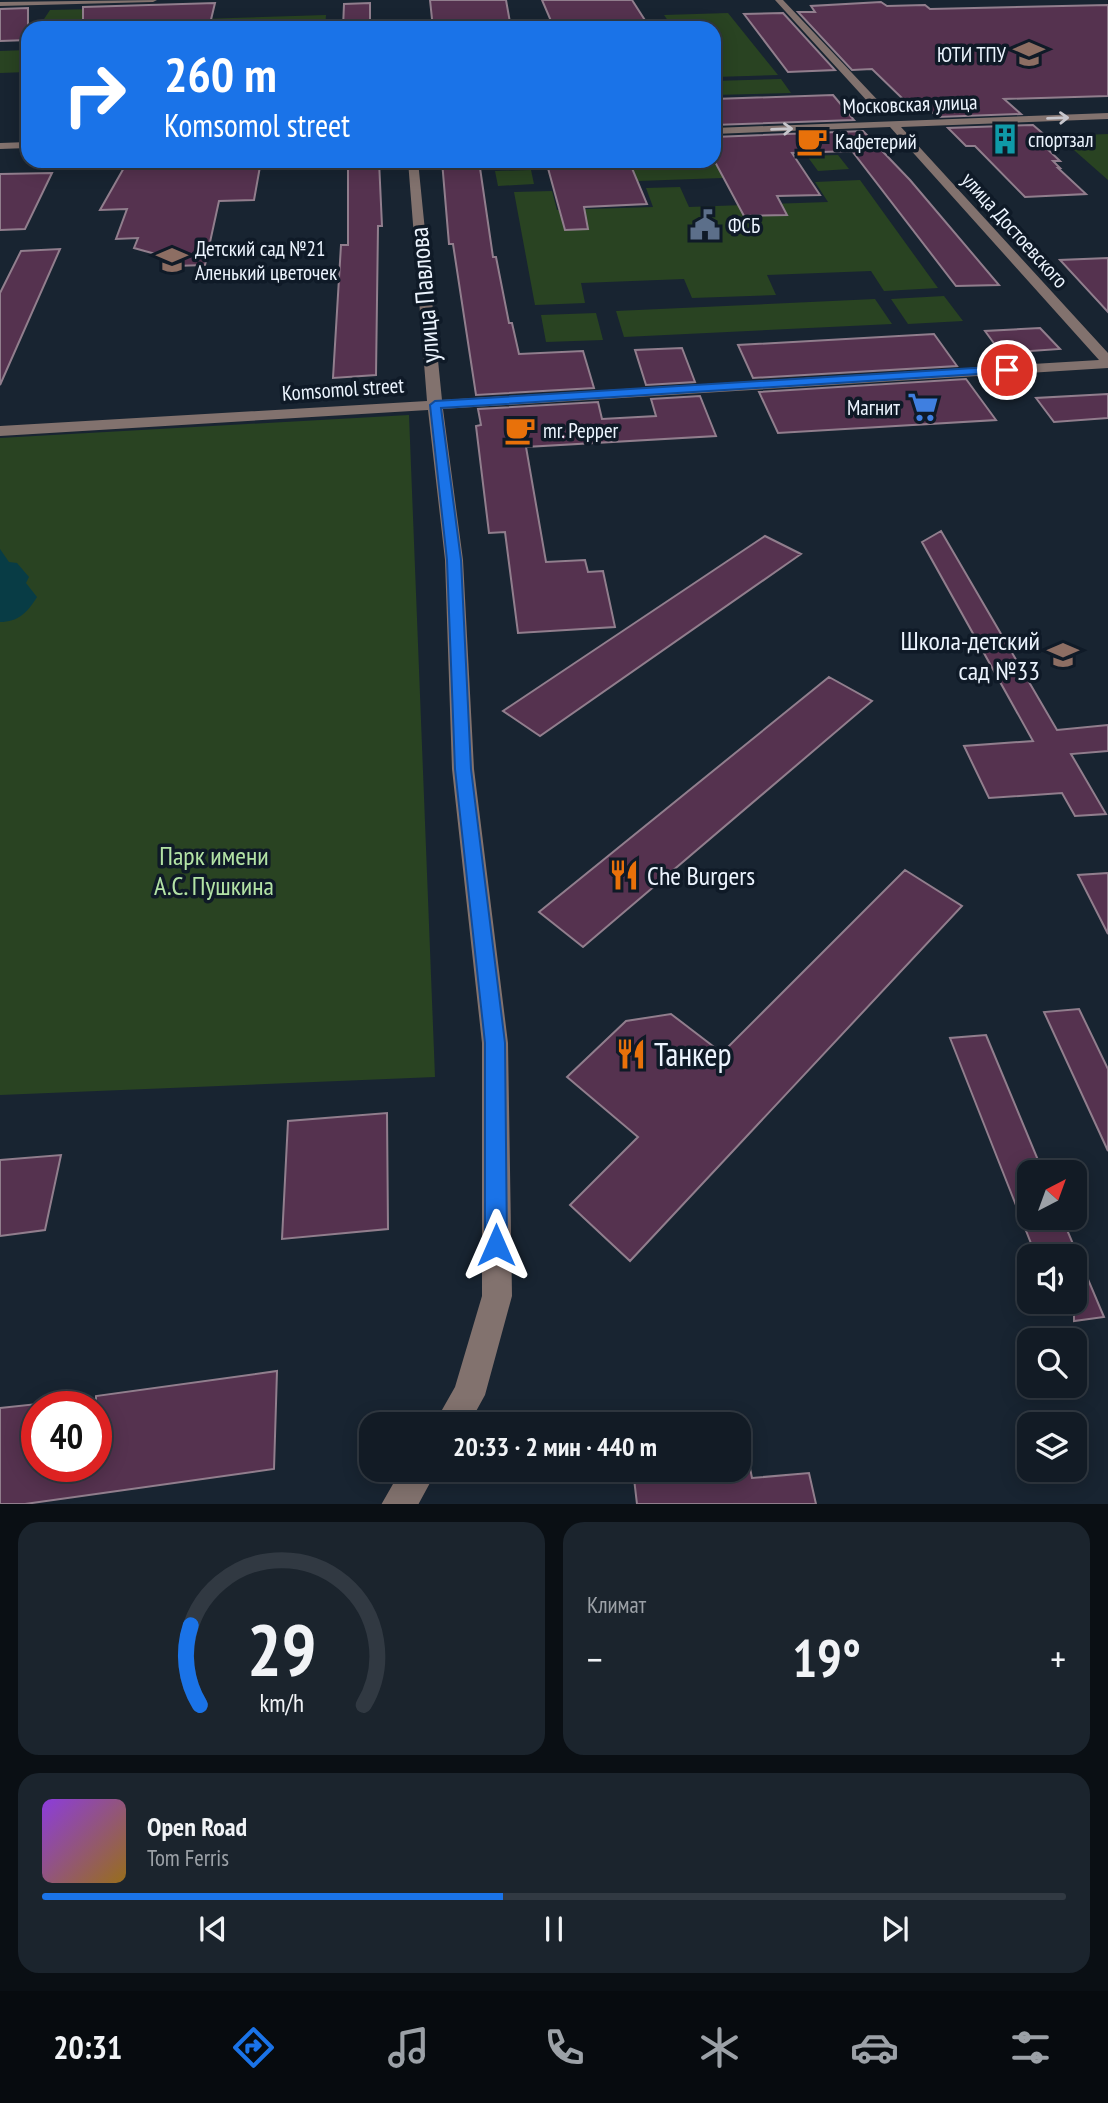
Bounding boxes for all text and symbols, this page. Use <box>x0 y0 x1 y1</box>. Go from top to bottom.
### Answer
school or university icon: ЮТИ ТПУ <box>1012 37 1046 71</box>
place label: ЮТИ ТПУ <box>937 41 1007 68</box>
text: 260 m <box>164 42 277 106</box>
icon: right <box>49 49 140 140</box>
street label: Московская улица <box>842 88 978 120</box>
text: Komsomol street <box>164 104 350 146</box>
one-way arrow <box>1047 111 1070 124</box>
one-way arrow <box>770 122 793 135</box>
building icon: спортзал <box>988 122 1022 156</box>
cafe icon: Кафетерий <box>795 124 829 158</box>
place label: спортзал <box>1028 126 1094 153</box>
place label: Кафетерий <box>835 128 917 155</box>
street label: улица Достоевского <box>956 166 1074 294</box>
public building icon: ФСБ <box>688 208 722 242</box>
place label: ФСБ <box>728 212 760 239</box>
street label: улица Павлова <box>402 226 446 364</box>
place label: Детский сад №21 Аленький цветочек <box>195 235 337 286</box>
school or university icon: Детский сад №21 Аленький цветочек <box>155 243 189 277</box>
pin <box>977 340 1037 400</box>
icon: arrive <box>988 351 1026 389</box>
street label: Komsomol street <box>281 371 405 407</box>
supermarket icon: Магнит <box>906 390 940 424</box>
place label: Магнит <box>847 394 900 421</box>
cafe icon: mr. Pepper <box>503 413 537 447</box>
place label: mr. Pepper <box>543 417 619 444</box>
place label: Школа-детский сад №33 <box>901 624 1040 687</box>
school or university icon: Школа-детский сад №33 <box>1046 638 1080 672</box>
park label: Парк имени А.С. Пушкина <box>154 839 274 902</box>
restaurant icon: Che Burgers <box>607 858 641 892</box>
place label: Che Burgers <box>647 859 755 892</box>
place label: Танкер <box>654 1033 731 1075</box>
restaurant icon: Танкер <box>614 1037 648 1071</box>
north arrow <box>1017 1160 1087 1230</box>
map controls <box>1017 1160 1087 1482</box>
position arrow <box>459 1208 533 1282</box>
button: sound <box>1017 1244 1087 1314</box>
button: search <box>1017 1328 1087 1398</box>
speed limit sign: 40 <box>21 1391 112 1482</box>
button: layers <box>1017 1412 1087 1482</box>
text: 20:33 · 2 мин · 440 m <box>453 1430 657 1463</box>
text: Климат <box>587 1590 646 1619</box>
text: 29 <box>247 1601 316 1695</box>
text: 19° <box>792 1624 861 1691</box>
text: − <box>587 1634 603 1683</box>
text: + <box>1050 1634 1066 1683</box>
text: km/h <box>259 1686 304 1718</box>
text: Open Road <box>147 1810 247 1843</box>
text: Tom Ferris <box>147 1843 229 1872</box>
icon: previous <box>194 1910 232 1948</box>
icon: pause <box>535 1910 573 1948</box>
icon: next <box>876 1910 914 1948</box>
icon: directions <box>229 2023 278 2072</box>
icon: music <box>384 2023 433 2072</box>
icon: phone <box>540 2023 589 2072</box>
icon: climate <box>695 2023 744 2072</box>
icon: car <box>850 2023 899 2072</box>
icon: filters <box>1006 2023 1055 2072</box>
text: 20:31 <box>53 2026 122 2068</box>

